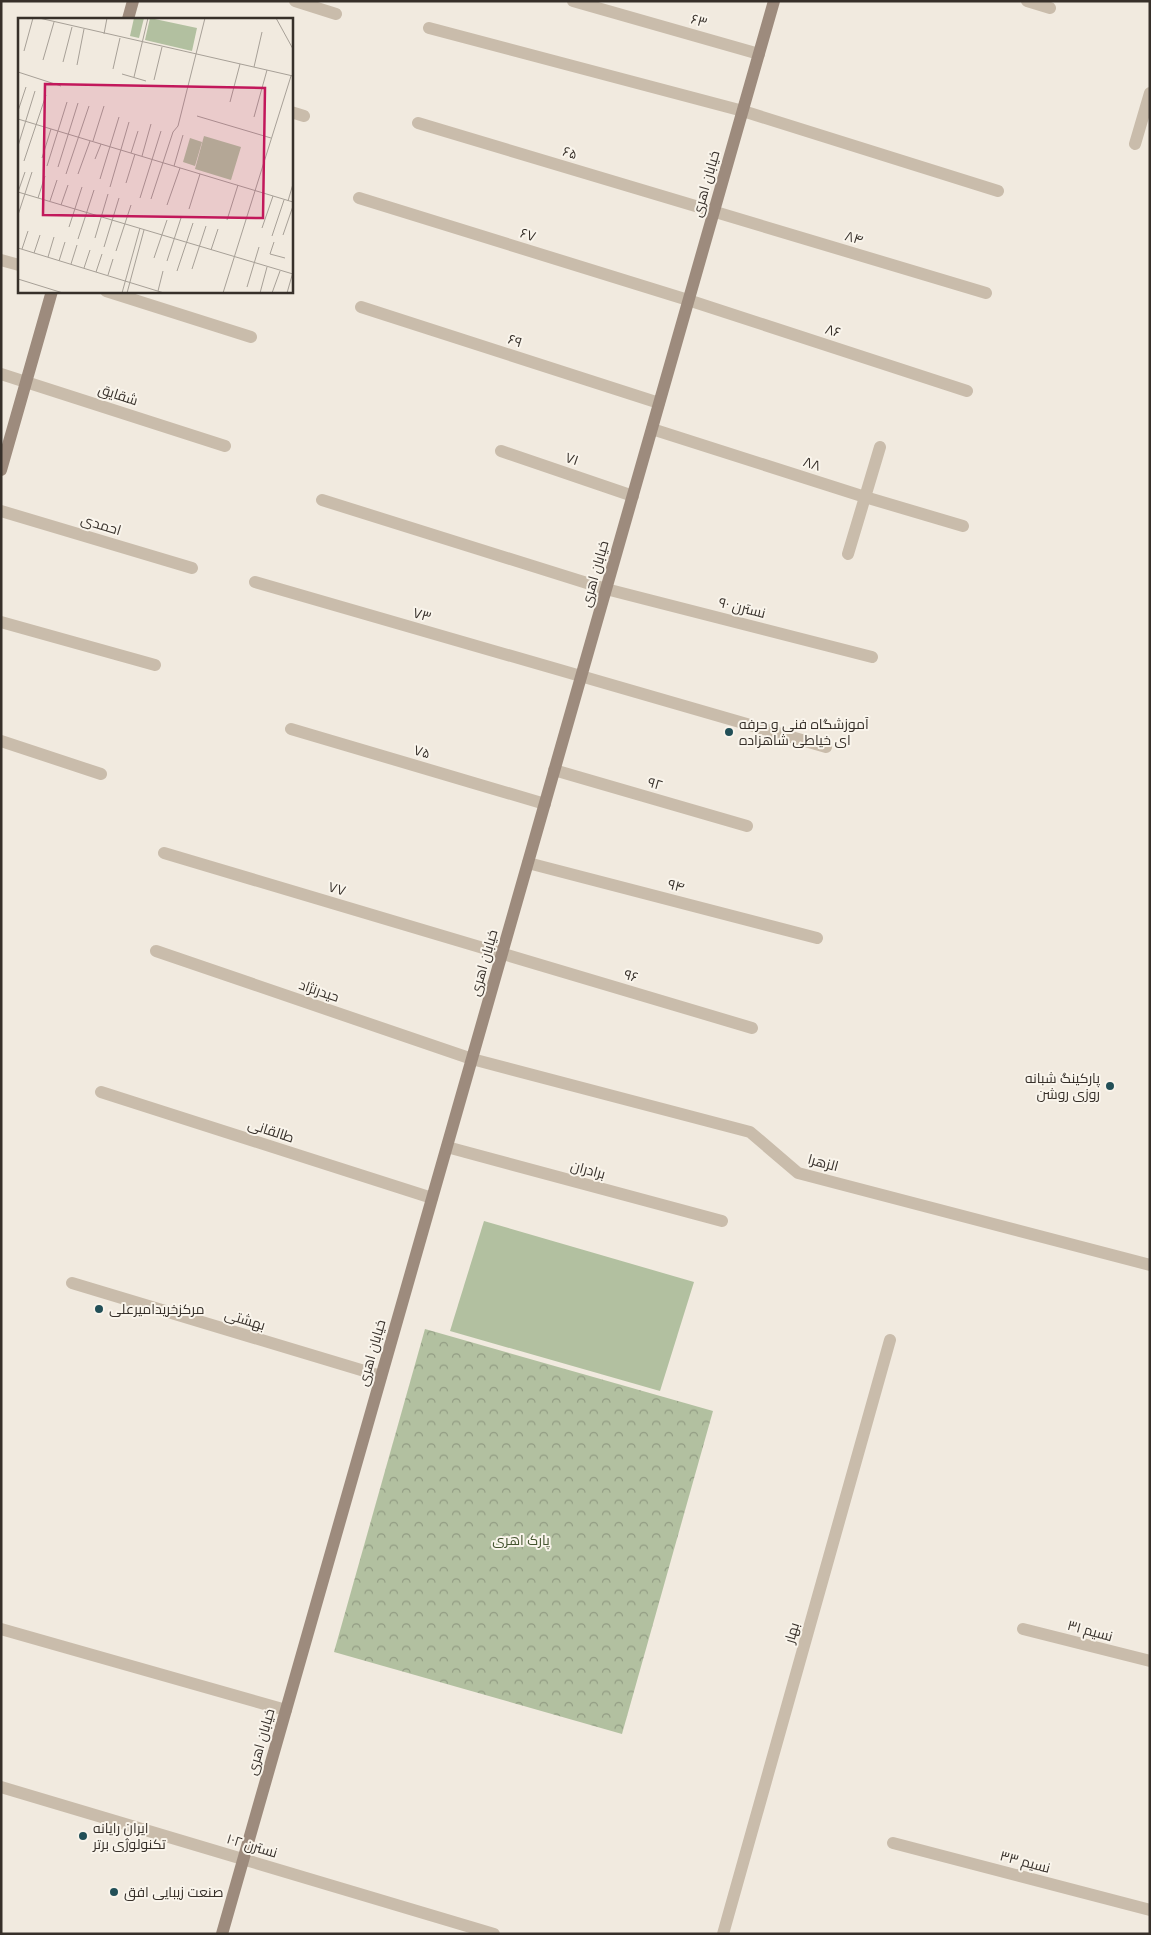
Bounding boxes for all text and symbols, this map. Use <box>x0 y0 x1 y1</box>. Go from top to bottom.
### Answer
street label: ۶۳ <box>689 11 709 31</box>
inset map <box>18 18 292 292</box>
street label: ۶۵ <box>561 143 579 163</box>
street label: خیابان اهری <box>688 149 724 219</box>
street label: ۶۷ <box>518 225 538 245</box>
street label: ۸۴ <box>843 227 865 249</box>
street label: ۸۶ <box>823 321 843 341</box>
street label: ۶۹ <box>506 331 524 351</box>
street label: شقایق <box>96 381 140 409</box>
street label: ۷۱ <box>563 449 581 469</box>
street label: ۸۸ <box>801 453 823 475</box>
street label: احمدی <box>79 511 123 539</box>
street label: خیابان اهری <box>577 539 613 609</box>
street label: نسترن ۹۰ <box>717 594 767 622</box>
street label: ۷۳ <box>411 604 433 626</box>
place label: آموزشگاه فنی و حرفه ای خیاطی شاهزاده <box>739 716 869 749</box>
marker: آموزشگاه فنی و حرفه ای خیاطی شاهزاده <box>723 726 735 738</box>
street label: ۷۵ <box>412 741 432 763</box>
street label: ۹۲ <box>646 774 664 794</box>
street label: ۹۴ <box>666 876 686 896</box>
street label: ۷۷ <box>326 878 348 900</box>
street label: خیابان اهری <box>466 928 502 998</box>
street label: ۹۶ <box>622 966 640 986</box>
street label: حیدرنژاد <box>297 976 341 1006</box>
place label: پارکینگ شبانه روزی روشن <box>1025 1070 1100 1103</box>
marker: پارکینگ شبانه روزی روشن <box>1104 1080 1116 1092</box>
street label: طالقانی <box>246 1116 296 1146</box>
street label: الزهرا <box>806 1151 840 1175</box>
street label: برادران <box>569 1157 607 1183</box>
place label: مرکزخریدامیرعلی <box>109 1301 204 1318</box>
marker: مرکزخریدامیرعلی <box>93 1303 105 1315</box>
street label: بهشتی <box>223 1306 267 1334</box>
street label: خیابان اهری <box>354 1318 390 1388</box>
park label: پارک اهری <box>492 1532 550 1550</box>
street label: نسیم ۳۱ <box>1065 1617 1115 1646</box>
street label: بهار <box>781 1621 803 1646</box>
street label: خیابان اهری <box>243 1707 279 1777</box>
place label: ایران رایانه تکنولوژی برتر <box>92 1820 166 1853</box>
marker: ایران رایانه تکنولوژی برتر <box>77 1830 89 1842</box>
street label: نسترن ۱۰۲ <box>225 1830 279 1862</box>
street label: نسیم ۳۳ <box>998 1847 1052 1878</box>
place label: صنعت زیبایی افق <box>124 1884 223 1901</box>
marker: صنعت زیبایی افق <box>108 1886 120 1898</box>

